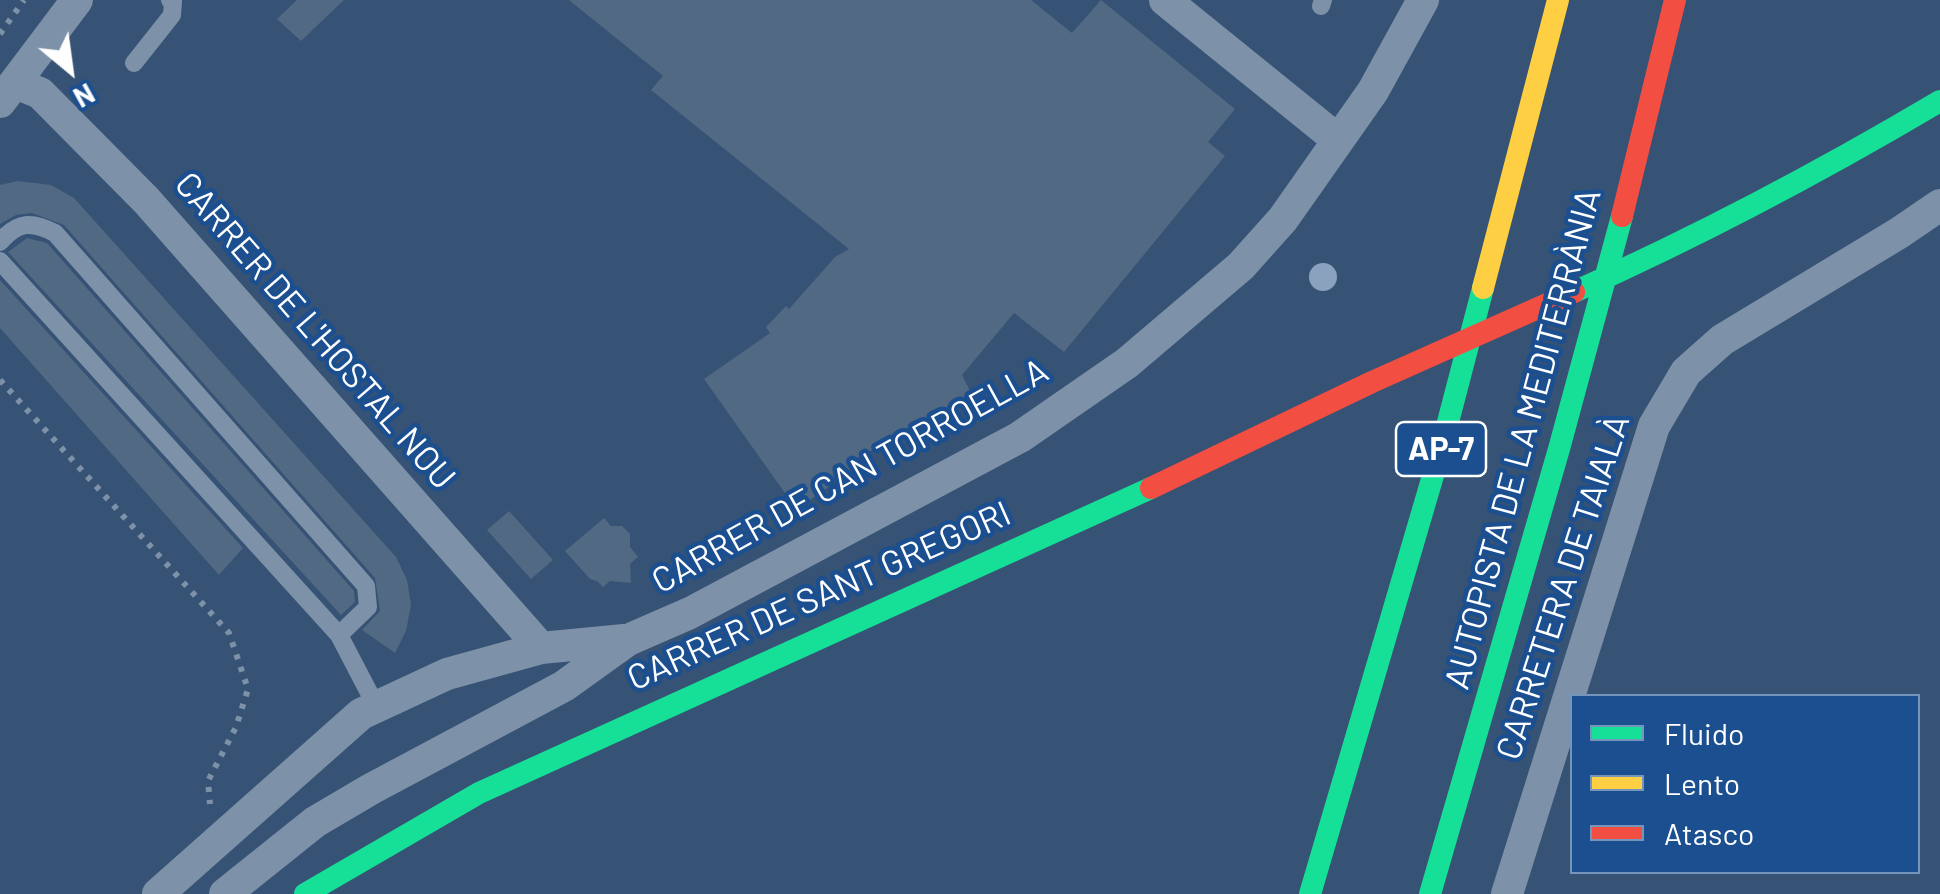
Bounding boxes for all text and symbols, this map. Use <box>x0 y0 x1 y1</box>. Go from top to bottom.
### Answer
north arrow <box>20 20 120 120</box>
text: N <box>68 77 101 116</box>
street label: CARRER DE L'HOSTAL NOU <box>166 164 464 498</box>
street label: AUTOPISTA DE LA MEDITERRÀNIA <box>1436 184 1610 694</box>
street label: CARRER DE CAN TORROELLA <box>645 350 1055 602</box>
street label: CARRETERA DE TAIALÀ <box>1487 409 1639 765</box>
road number: AP-7 <box>1396 422 1486 476</box>
street label: CARRER DE SANT GREGORI <box>621 492 1017 700</box>
legend <box>1570 694 1920 874</box>
text: Fluido <box>1664 715 1744 751</box>
text: Lento <box>1664 765 1740 801</box>
text: Atasco <box>1664 815 1754 851</box>

